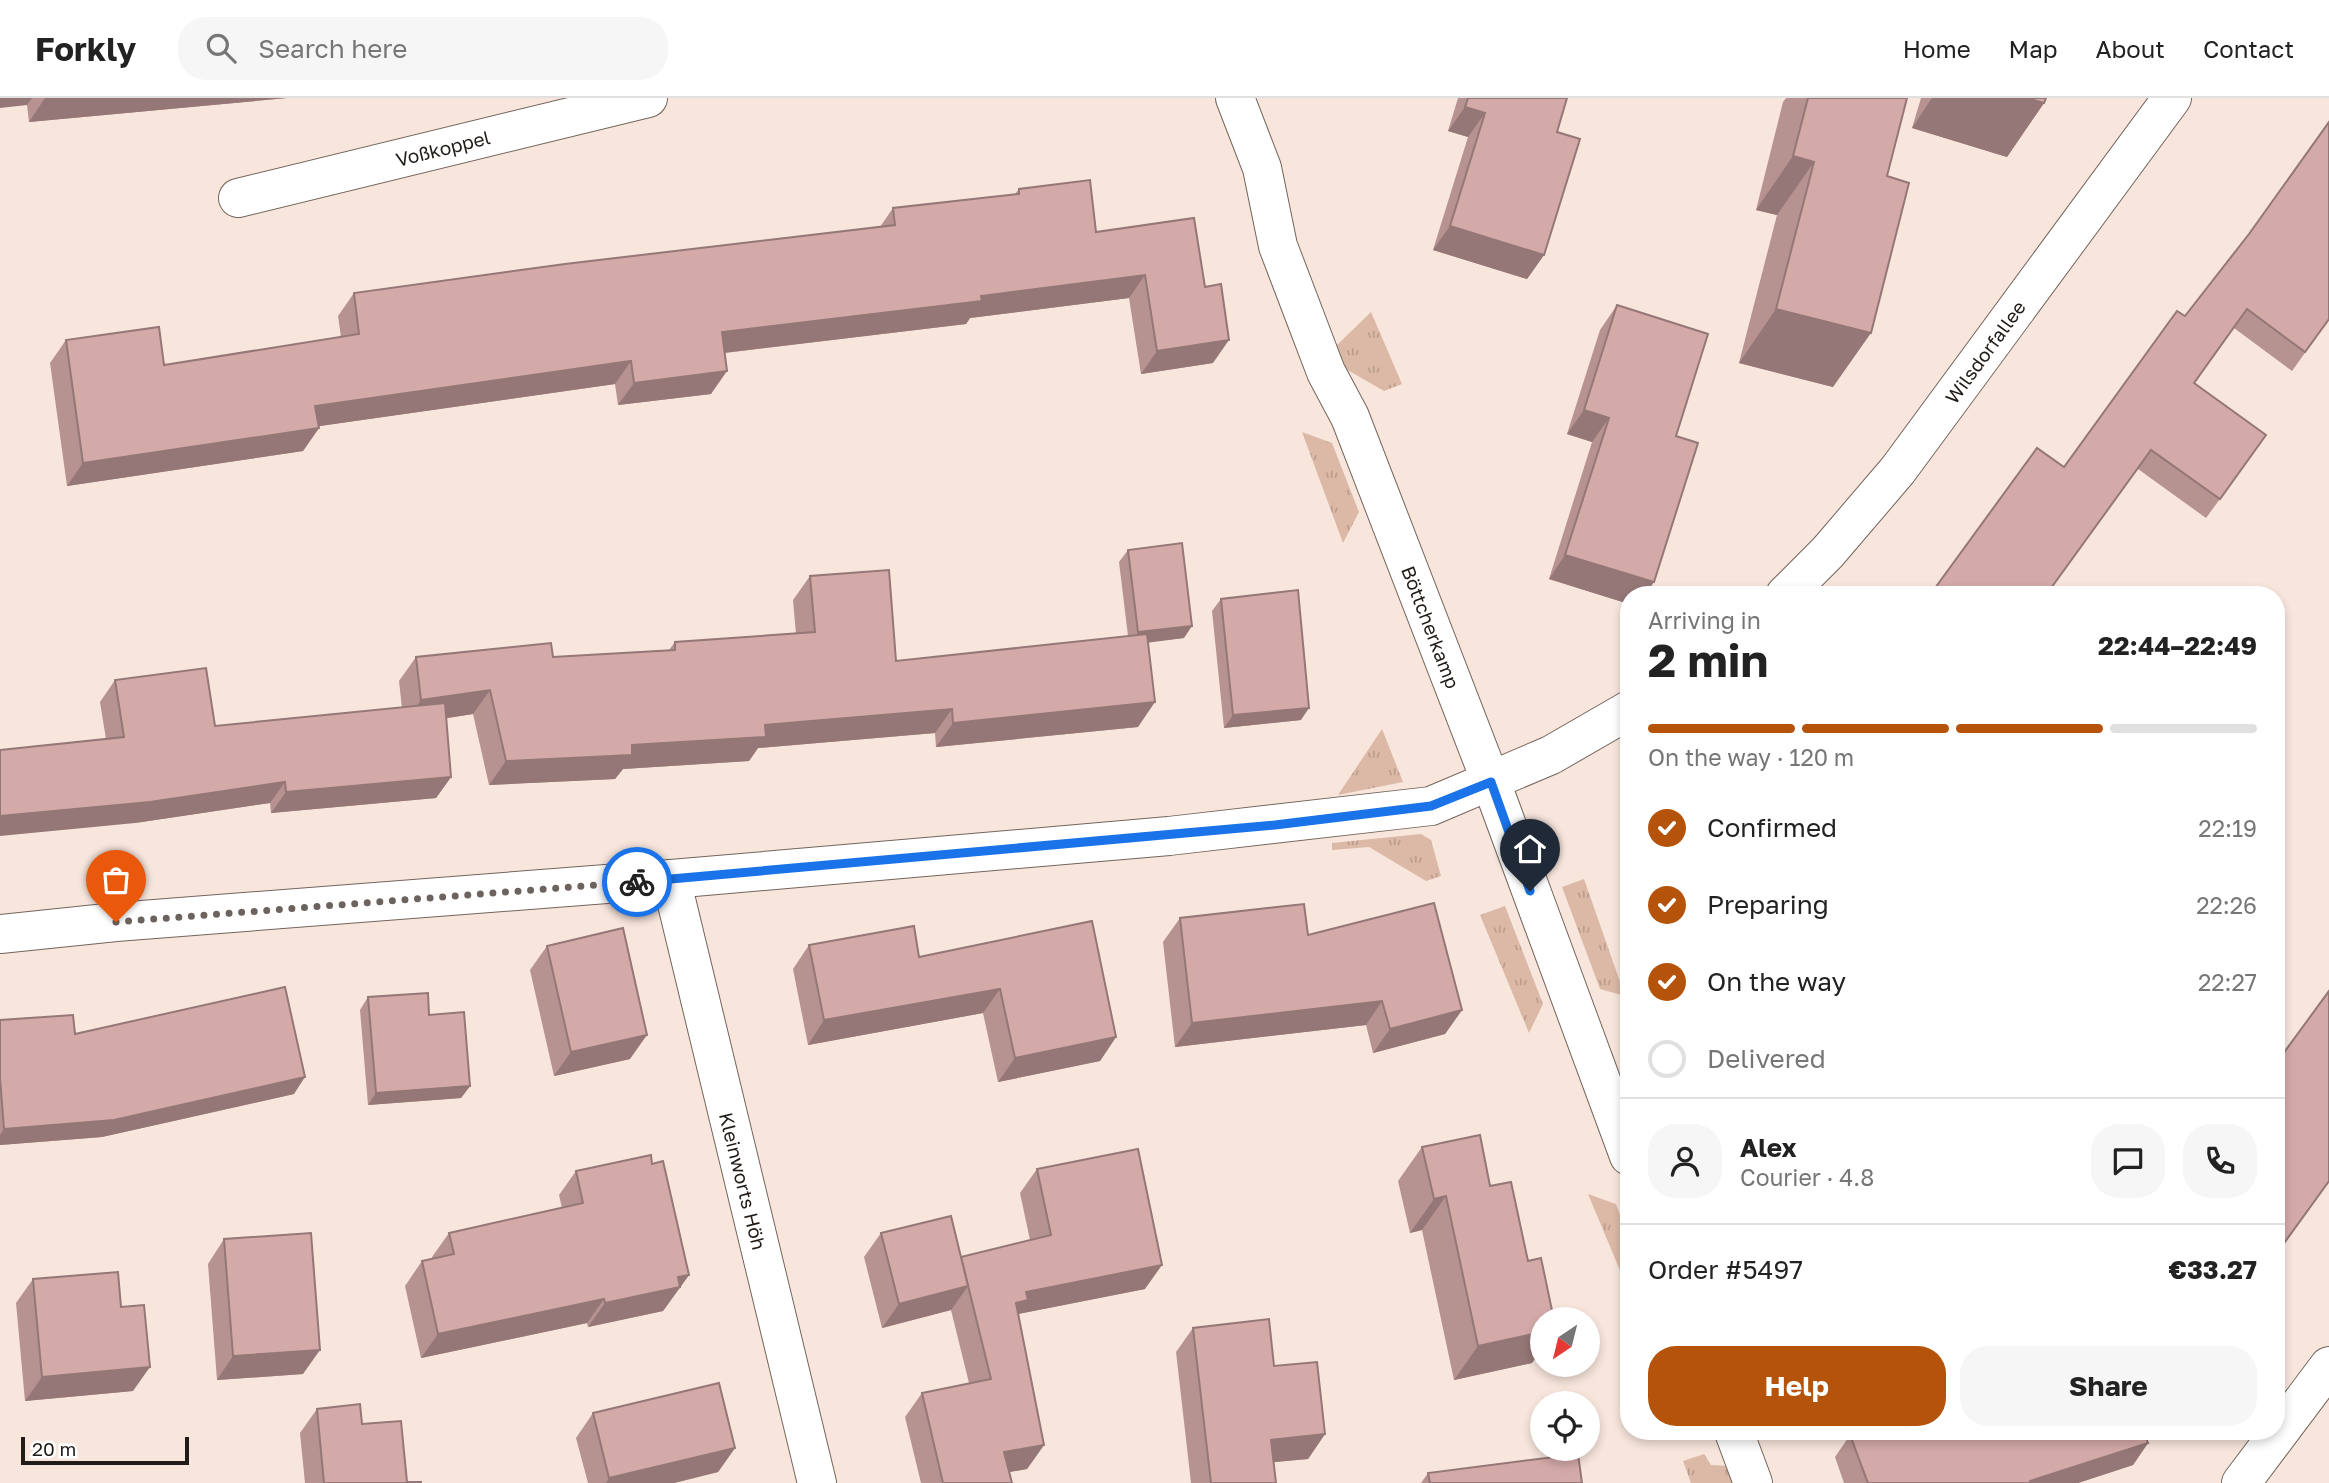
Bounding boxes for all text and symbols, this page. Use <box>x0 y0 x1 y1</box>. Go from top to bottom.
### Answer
search box <box>178 17 668 80</box>
text: Forkly <box>35 29 136 68</box>
icon: search <box>202 29 240 67</box>
text: Search here <box>258 33 407 64</box>
text: Home <box>1903 34 1971 63</box>
text: Map <box>2009 34 2058 63</box>
text: About <box>2096 34 2165 63</box>
text: Contact <box>2203 34 2294 63</box>
street label: Voßkoppel <box>394 125 492 171</box>
street label: Wilsdorfallee <box>1940 296 2030 408</box>
street label: Böttcherkamp <box>1397 562 1465 692</box>
text: Arriving in <box>1648 606 1761 634</box>
text: 22:44–22:49 <box>2098 630 2257 661</box>
text: 2 min <box>1648 632 1768 687</box>
text: On the way · 120 m <box>1648 743 1854 771</box>
icon: check <box>1648 809 1686 847</box>
text: Confirmed <box>1707 812 1837 843</box>
text: 22:19 <box>2198 814 2257 842</box>
pin <box>1500 819 1560 891</box>
icon: home <box>1511 830 1549 868</box>
courier <box>602 847 672 917</box>
pin <box>86 850 146 922</box>
icon: bag <box>97 861 135 899</box>
icon: bike <box>618 863 656 901</box>
icon: check <box>1648 886 1686 924</box>
text: Preparing <box>1707 889 1829 920</box>
text: 22:26 <box>2196 891 2257 919</box>
icon: check <box>1648 963 1686 1001</box>
text: On the way <box>1707 966 1846 997</box>
text: 22:27 <box>2198 968 2257 996</box>
text: Delivered <box>1707 1043 1826 1074</box>
street label: Kleinworts Höh <box>715 1110 771 1252</box>
button: person <box>1648 1124 1722 1198</box>
button: chat <box>2091 1124 2165 1198</box>
button: phone <box>2183 1124 2257 1198</box>
text: Alex <box>1740 1132 1797 1163</box>
text: Courier · 4.8 <box>1740 1163 1874 1191</box>
text: Order #5497 <box>1648 1254 1803 1285</box>
text: €33.27 <box>2169 1254 2257 1285</box>
north arrow <box>1530 1307 1600 1377</box>
map controls <box>1530 1307 1600 1461</box>
button: Help <box>1648 1346 1946 1426</box>
button: Share <box>1960 1346 2257 1426</box>
button: locate <box>1530 1391 1600 1461</box>
scale bar <box>21 1434 189 1466</box>
text: 20 m <box>32 1437 76 1460</box>

